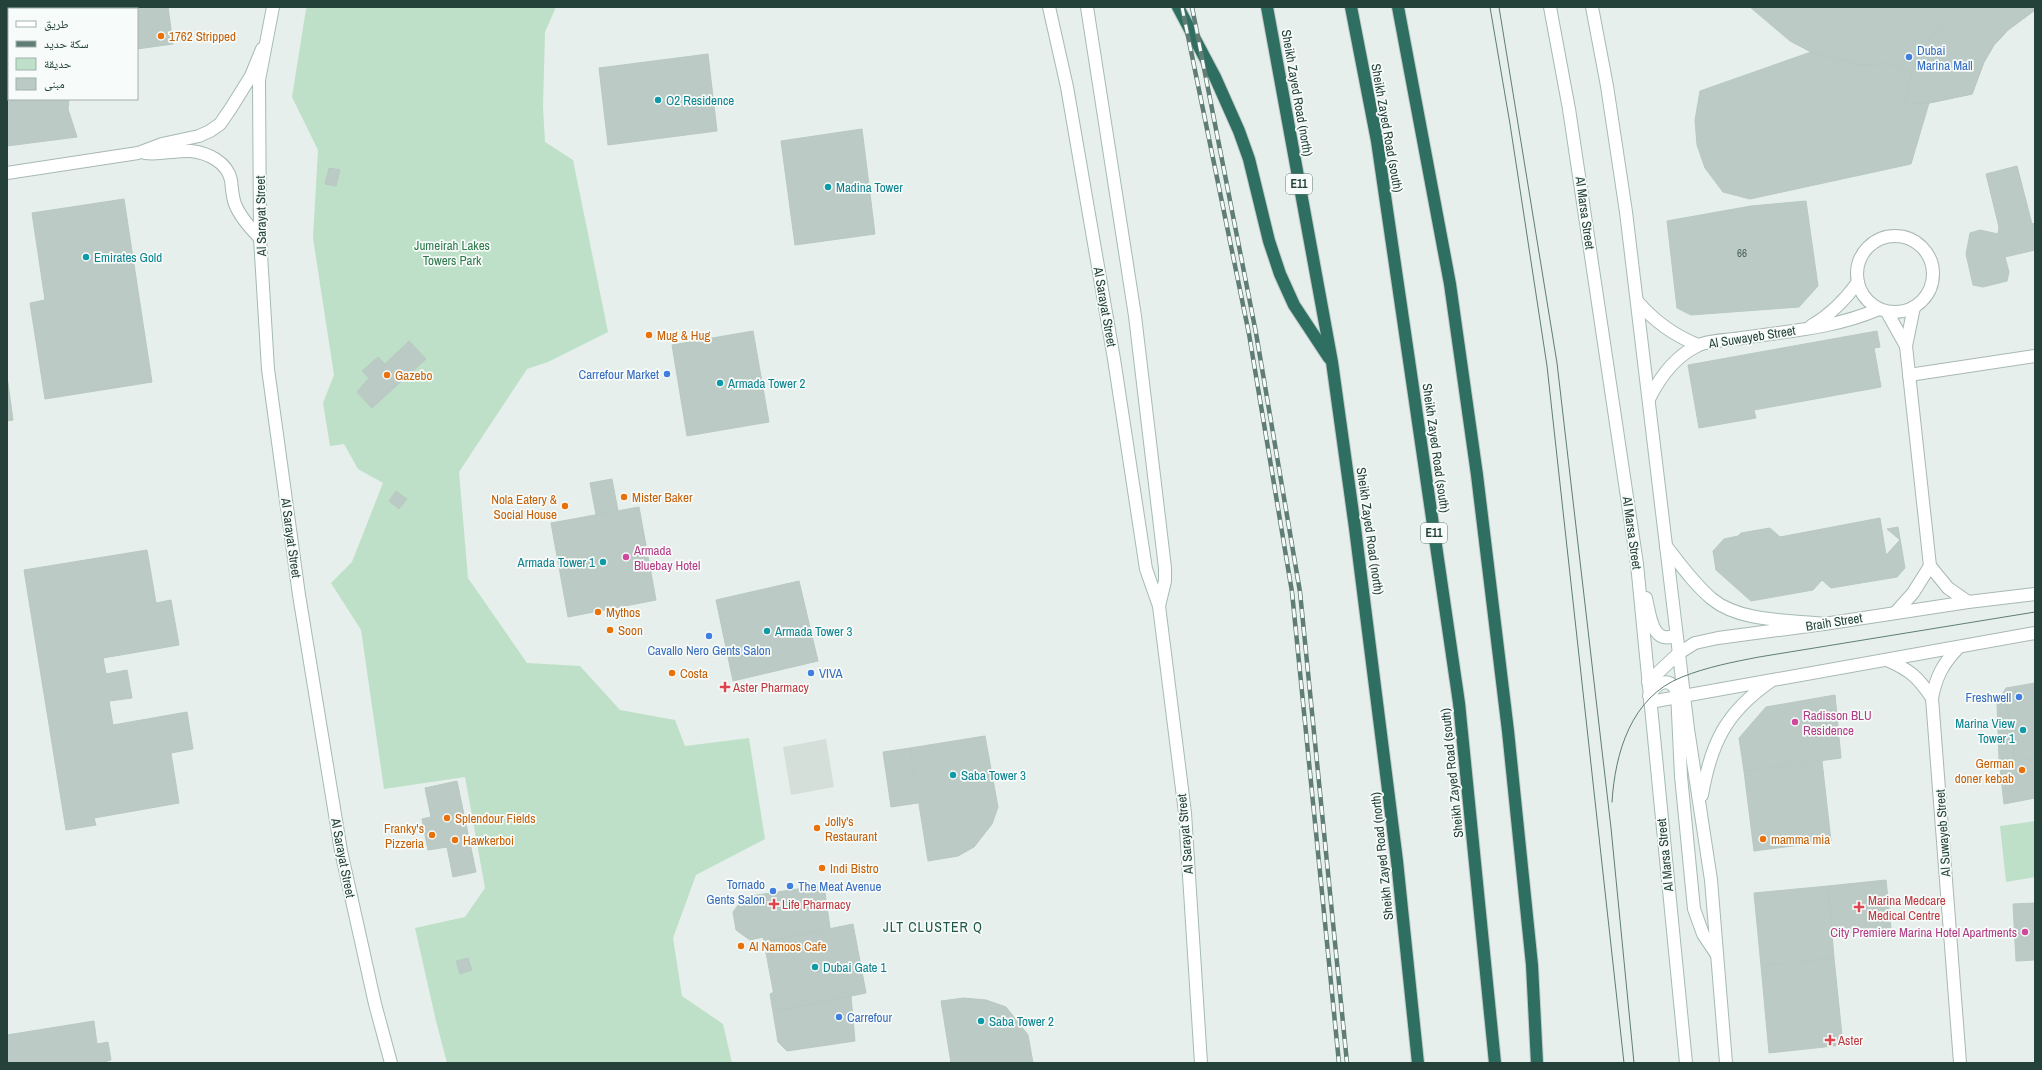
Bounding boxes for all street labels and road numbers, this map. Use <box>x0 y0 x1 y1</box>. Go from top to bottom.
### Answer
street label: Sheikh Zayed Road (north) <box>1277 28 1317 158</box>
street label: Sheikh Zayed Road (south) <box>1367 62 1407 194</box>
road number: E11 <box>1286 174 1312 194</box>
street label: Al Marsa Street <box>1571 174 1599 251</box>
street label: Al Sarayat Street <box>252 176 270 257</box>
street label: Al Sarayat Street <box>1089 265 1120 348</box>
street label: Al Suwayeb Street <box>1706 322 1797 352</box>
street label: Sheikh Zayed Road (south) <box>1419 382 1454 514</box>
street label: Sheikh Zayed Road (north) <box>1353 466 1387 596</box>
street label: Al Marsa Street <box>1618 494 1646 571</box>
street label: Al Sarayat Street <box>277 496 305 579</box>
road number: E11 <box>1421 523 1447 543</box>
street label: Braih Street <box>1805 609 1863 635</box>
street label: Sheikh Zayed Road (south) <box>1437 707 1467 839</box>
street label: Al Suwayeb Street <box>1931 789 1955 878</box>
street label: Sheikh Zayed Road (north) <box>1367 791 1397 921</box>
street label: Al Sarayat Street <box>1173 793 1197 876</box>
street label: Al Sarayat Street <box>327 816 359 899</box>
street label: Al Marsa Street <box>1653 818 1677 893</box>

